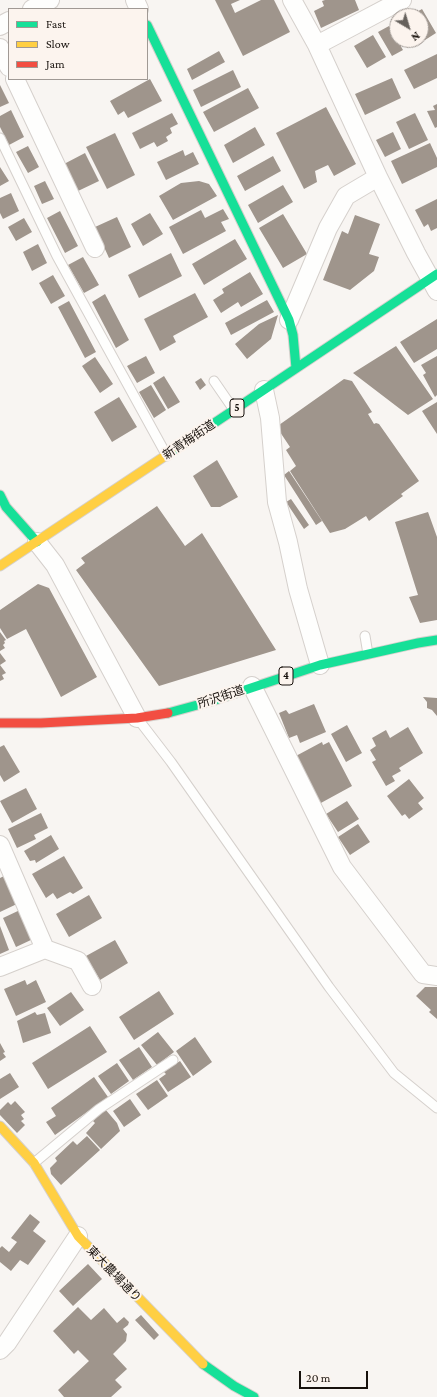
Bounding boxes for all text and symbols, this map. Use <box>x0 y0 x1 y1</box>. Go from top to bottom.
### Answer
legend <box>8 8 148 80</box>
north arrow <box>389 8 429 48</box>
text: Fast <box>46 17 66 31</box>
text: N <box>409 30 422 44</box>
text: Slow <box>46 37 70 51</box>
text: Jam <box>46 57 65 71</box>
road number: 5 <box>230 399 244 417</box>
street label: 新青梅街道 <box>160 417 218 463</box>
road number: 4 <box>279 667 293 685</box>
street label: 所沢街道 <box>196 683 246 711</box>
street label: 東大農場通り <box>84 1243 144 1305</box>
scale bar <box>301 1363 370 1389</box>
text: 20 m <box>306 1371 330 1385</box>

